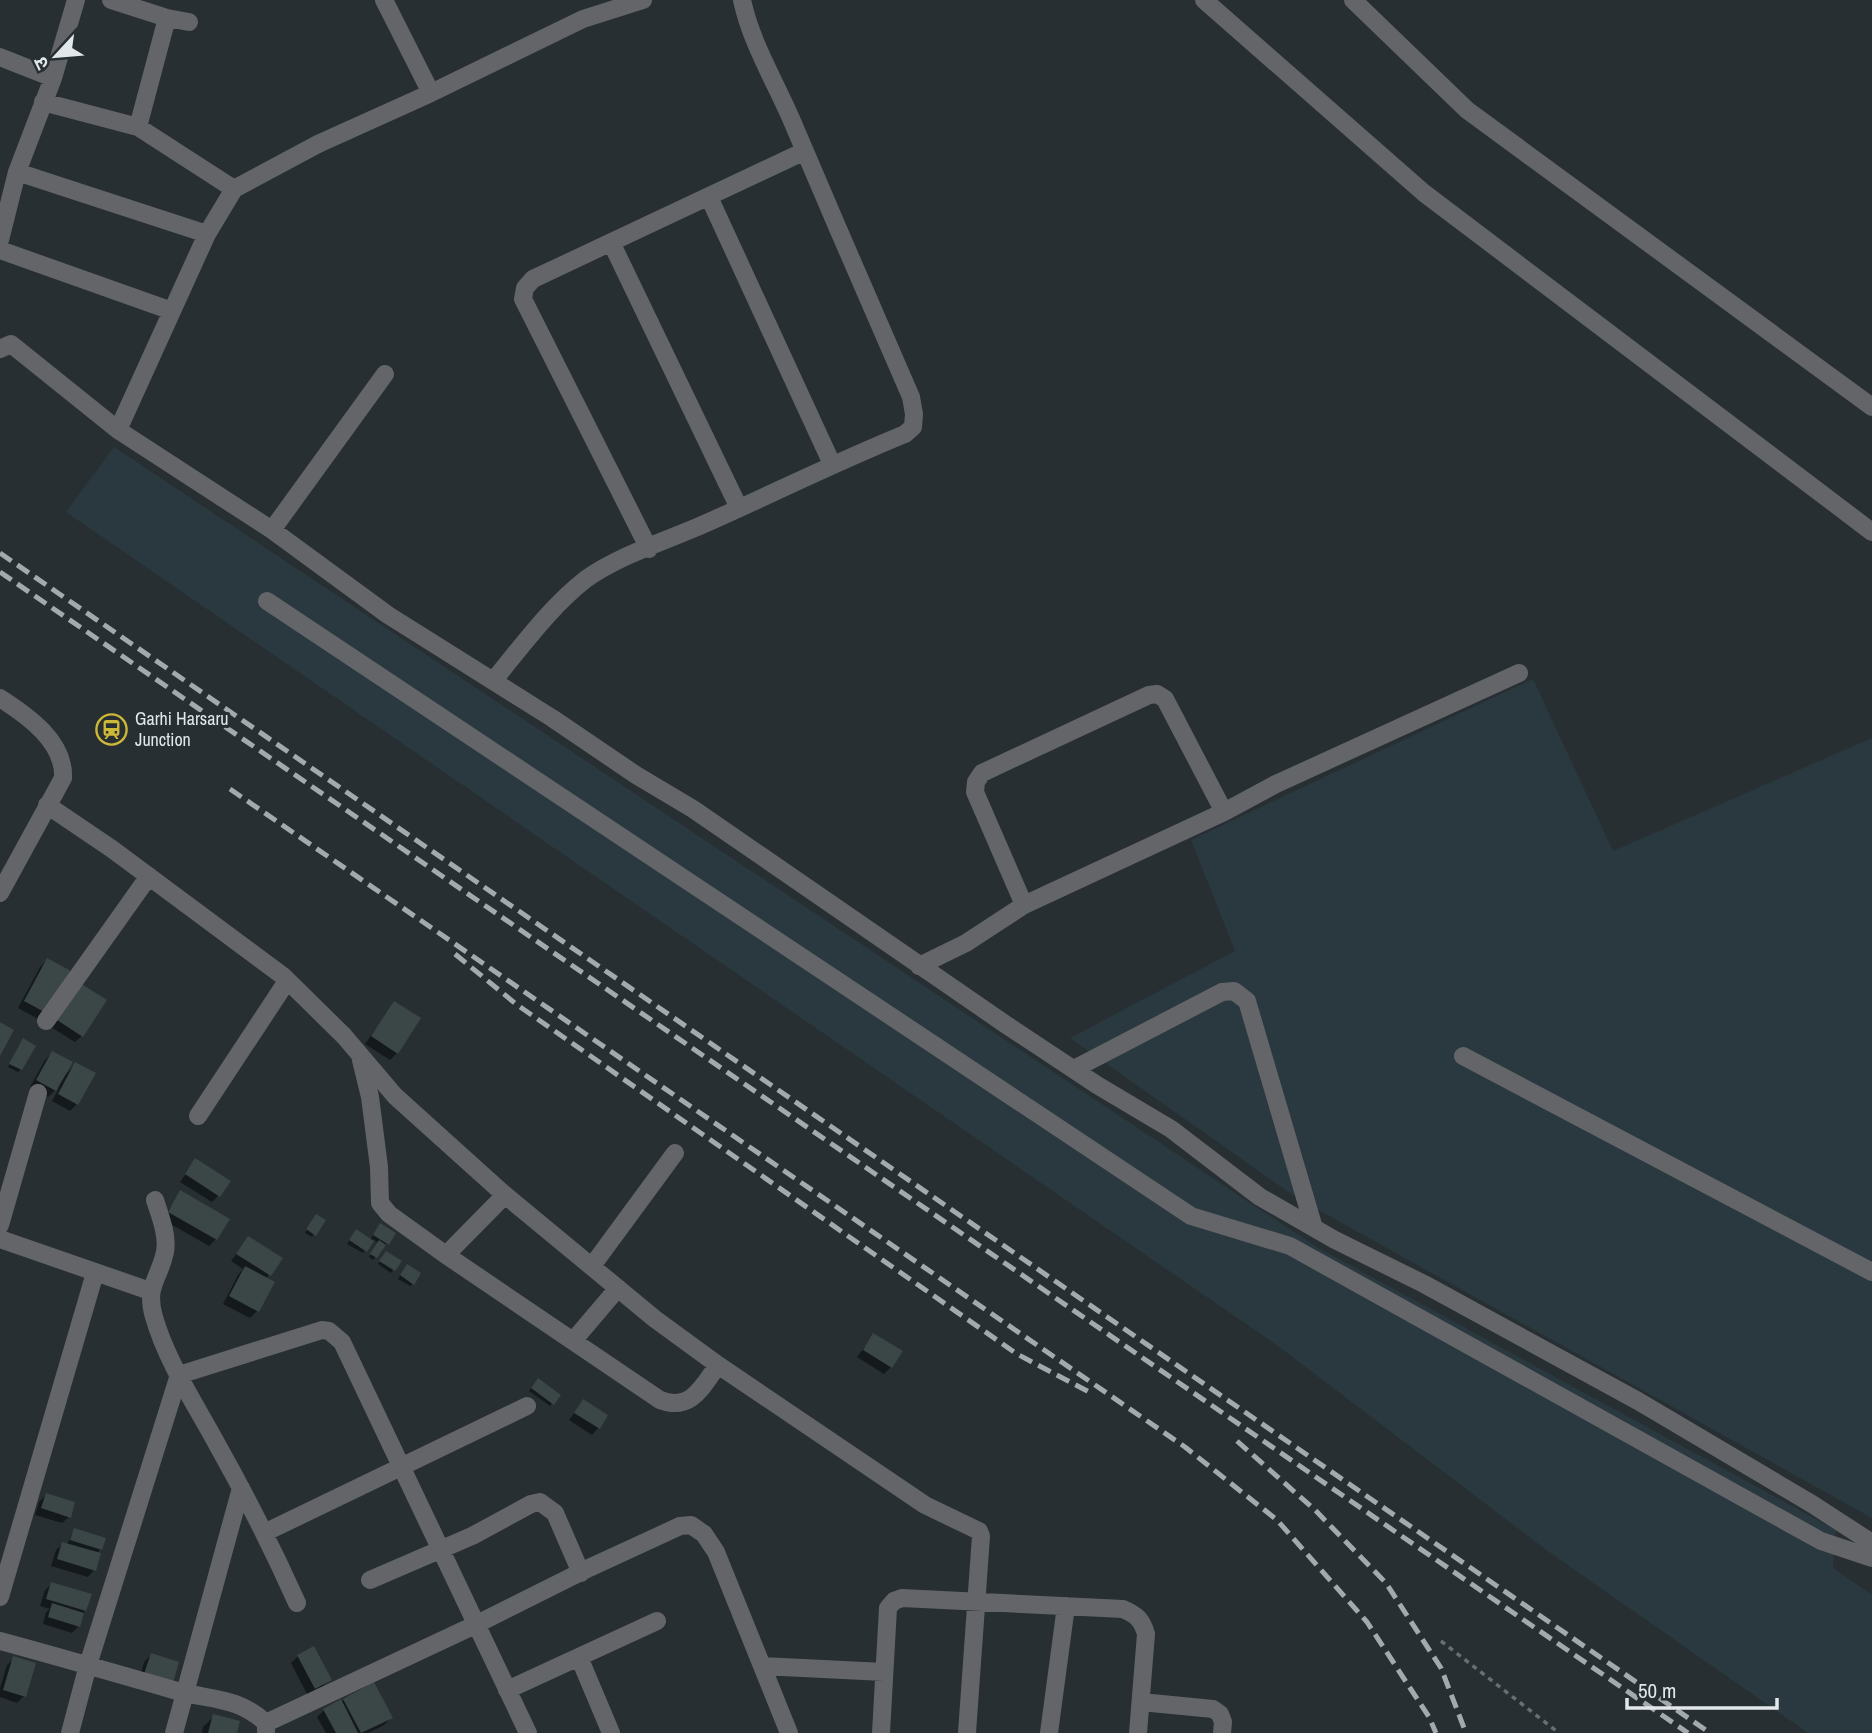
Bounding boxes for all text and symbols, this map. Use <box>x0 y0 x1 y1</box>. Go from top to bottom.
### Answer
north arrow <box>21 21 91 91</box>
text: उ <box>26 52 55 74</box>
place label: Garhi Harsaru Junction <box>135 706 229 752</box>
station icon: Garhi Harsaru Junction <box>95 712 129 746</box>
scale bar <box>1627 1666 1778 1710</box>
text: 50 m <box>1638 1676 1676 1705</box>

